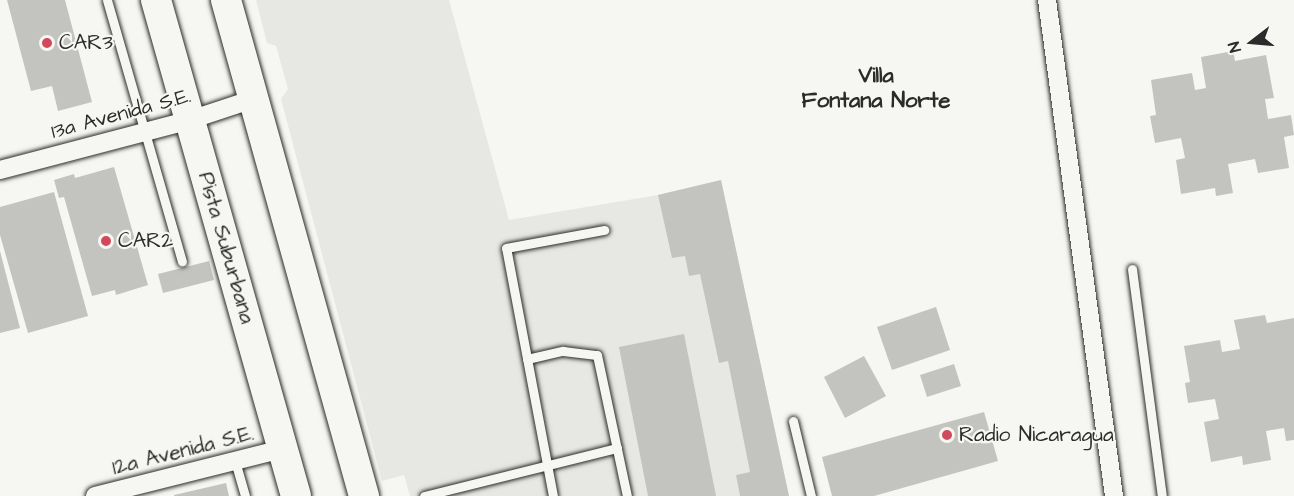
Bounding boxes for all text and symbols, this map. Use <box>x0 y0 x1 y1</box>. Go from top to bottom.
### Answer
north arrow <box>1222 12 1282 72</box>
place label: CAR3 <box>59 30 113 56</box>
marker: CAR3 <box>40 36 54 50</box>
text: N <box>1223 39 1247 55</box>
district label: Villa Fontana Norte <box>802 62 950 113</box>
street label: 13a Avenida S.E. <box>48 83 194 145</box>
street label: Pista Suburbana <box>192 169 260 327</box>
place label: CAR2 <box>118 228 173 254</box>
marker: CAR2 <box>99 234 113 248</box>
street label: 12a Avenida S.E. <box>110 421 256 481</box>
place label: Radio Nicaragua <box>959 422 1114 448</box>
marker: Radio Nicaragua <box>940 428 954 442</box>

